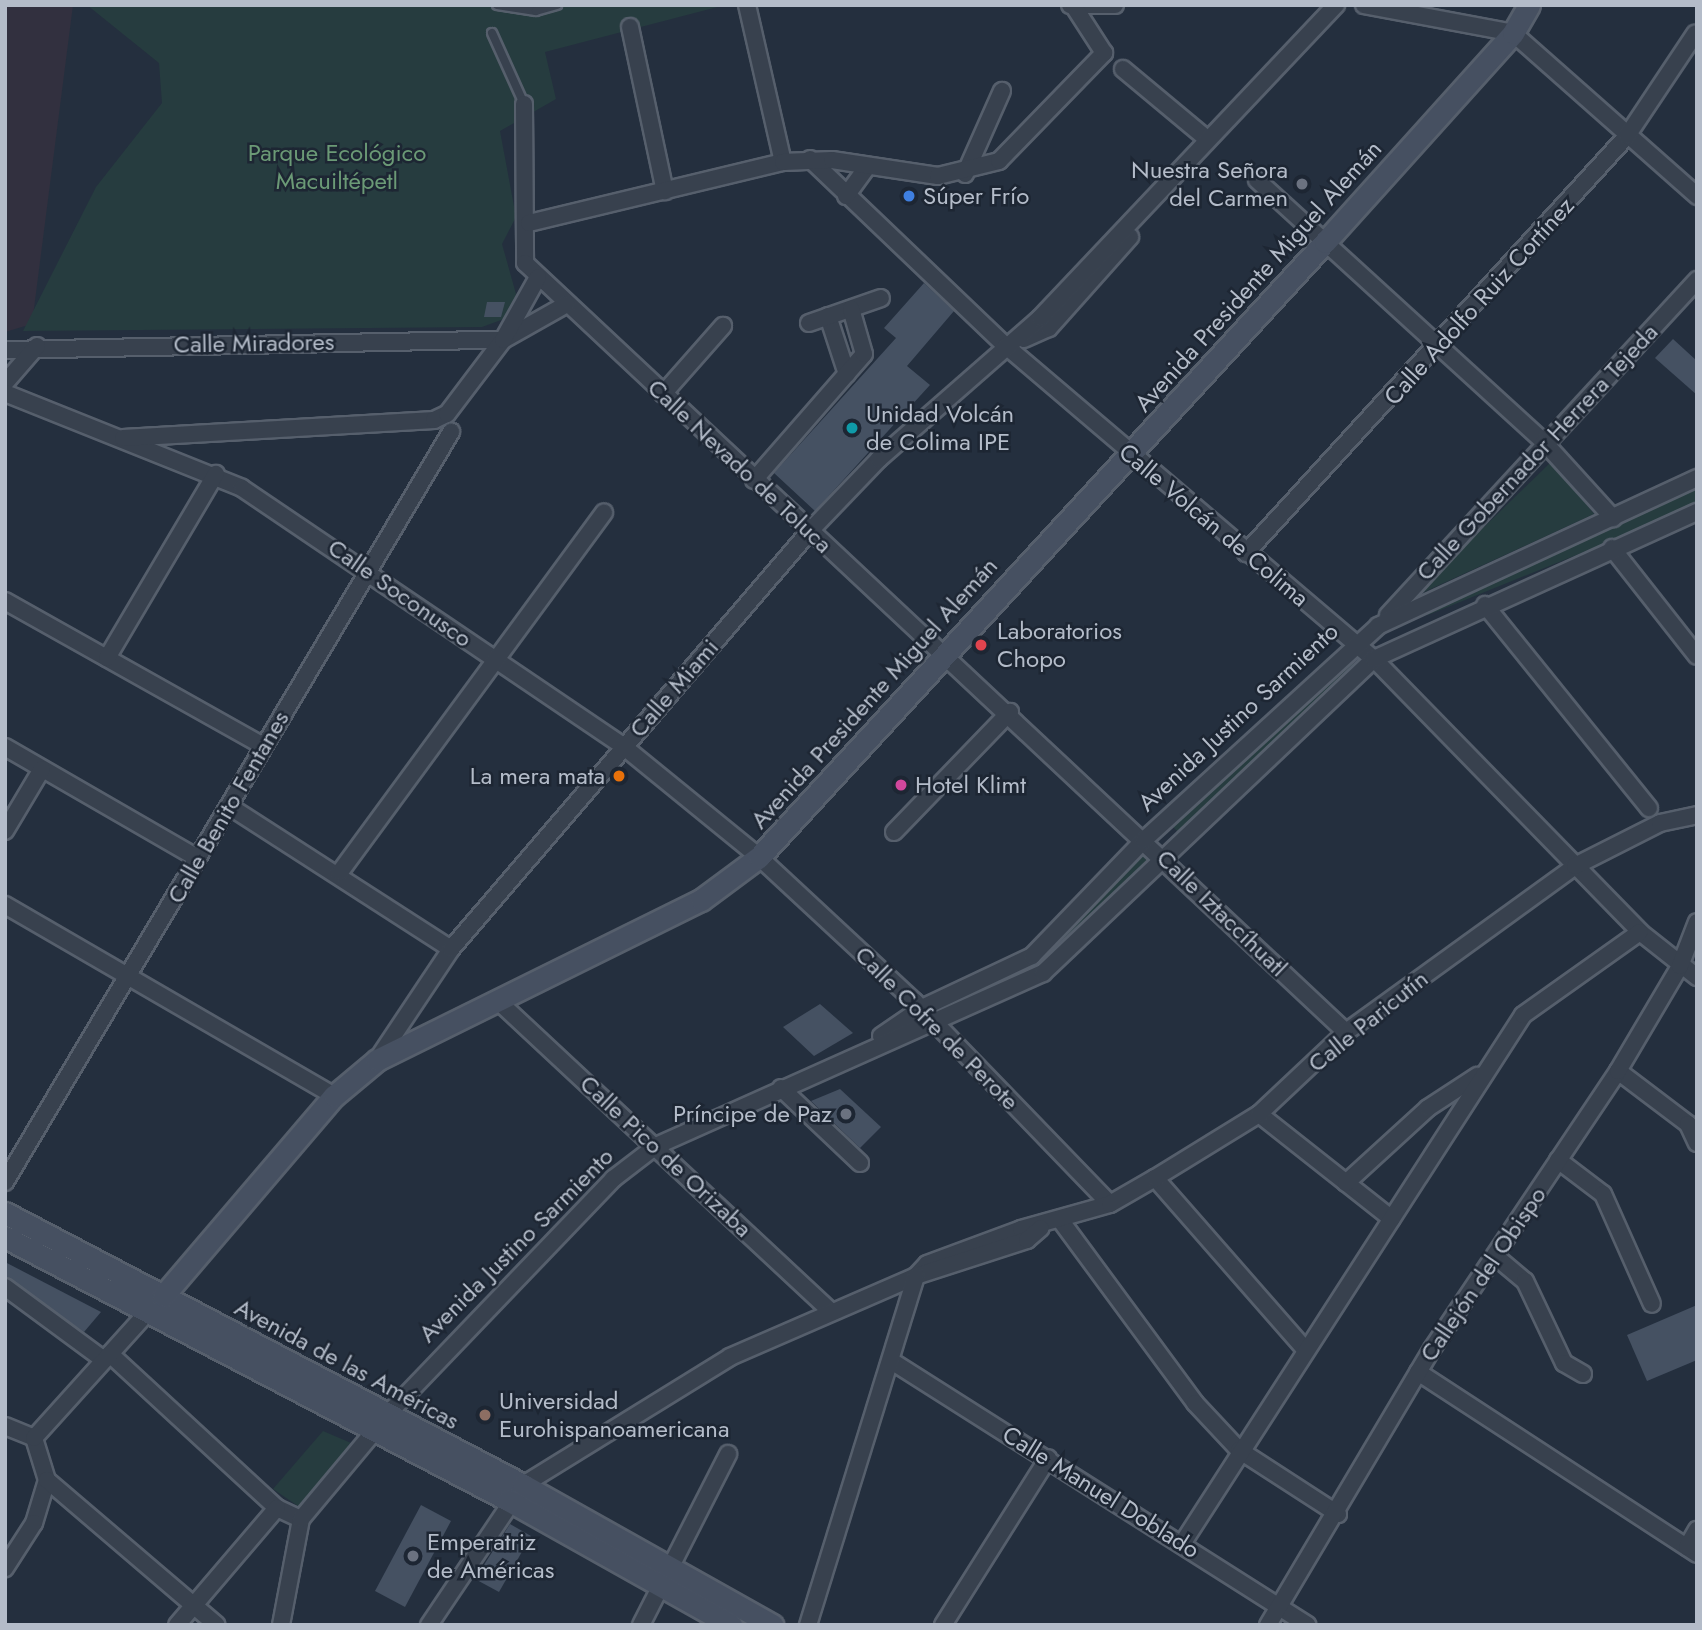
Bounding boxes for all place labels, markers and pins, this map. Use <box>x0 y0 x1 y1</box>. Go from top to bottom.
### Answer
place label: Nuestra Señora del Carmen <box>1131 156 1288 212</box>
marker: Nuestra Señora del Carmen <box>1294 176 1310 192</box>
place label: Súper Frío <box>923 182 1029 210</box>
marker: Súper Frío <box>901 188 917 204</box>
place label: Unidad Volcán de Colima IPE <box>866 400 1014 456</box>
marker: Unidad Volcán de Colima IPE <box>844 420 860 436</box>
place label: Laboratorios Chopo <box>997 617 1122 673</box>
marker: Laboratorios Chopo <box>971 635 991 655</box>
place label: La mera mata <box>470 762 605 790</box>
marker: La mera mata <box>611 768 627 784</box>
place label: Hotel Klimt <box>915 771 1026 799</box>
marker: Hotel Klimt <box>893 777 909 793</box>
place label: Príncipe de Paz <box>673 1100 832 1128</box>
marker: Príncipe de Paz <box>838 1106 854 1122</box>
place label: Universidad Eurohispanoamericana <box>499 1387 729 1443</box>
marker: Universidad Eurohispanoamericana <box>477 1407 493 1423</box>
place label: Emperatriz de Américas <box>427 1528 554 1584</box>
marker: Emperatriz de Américas <box>405 1548 421 1564</box>

